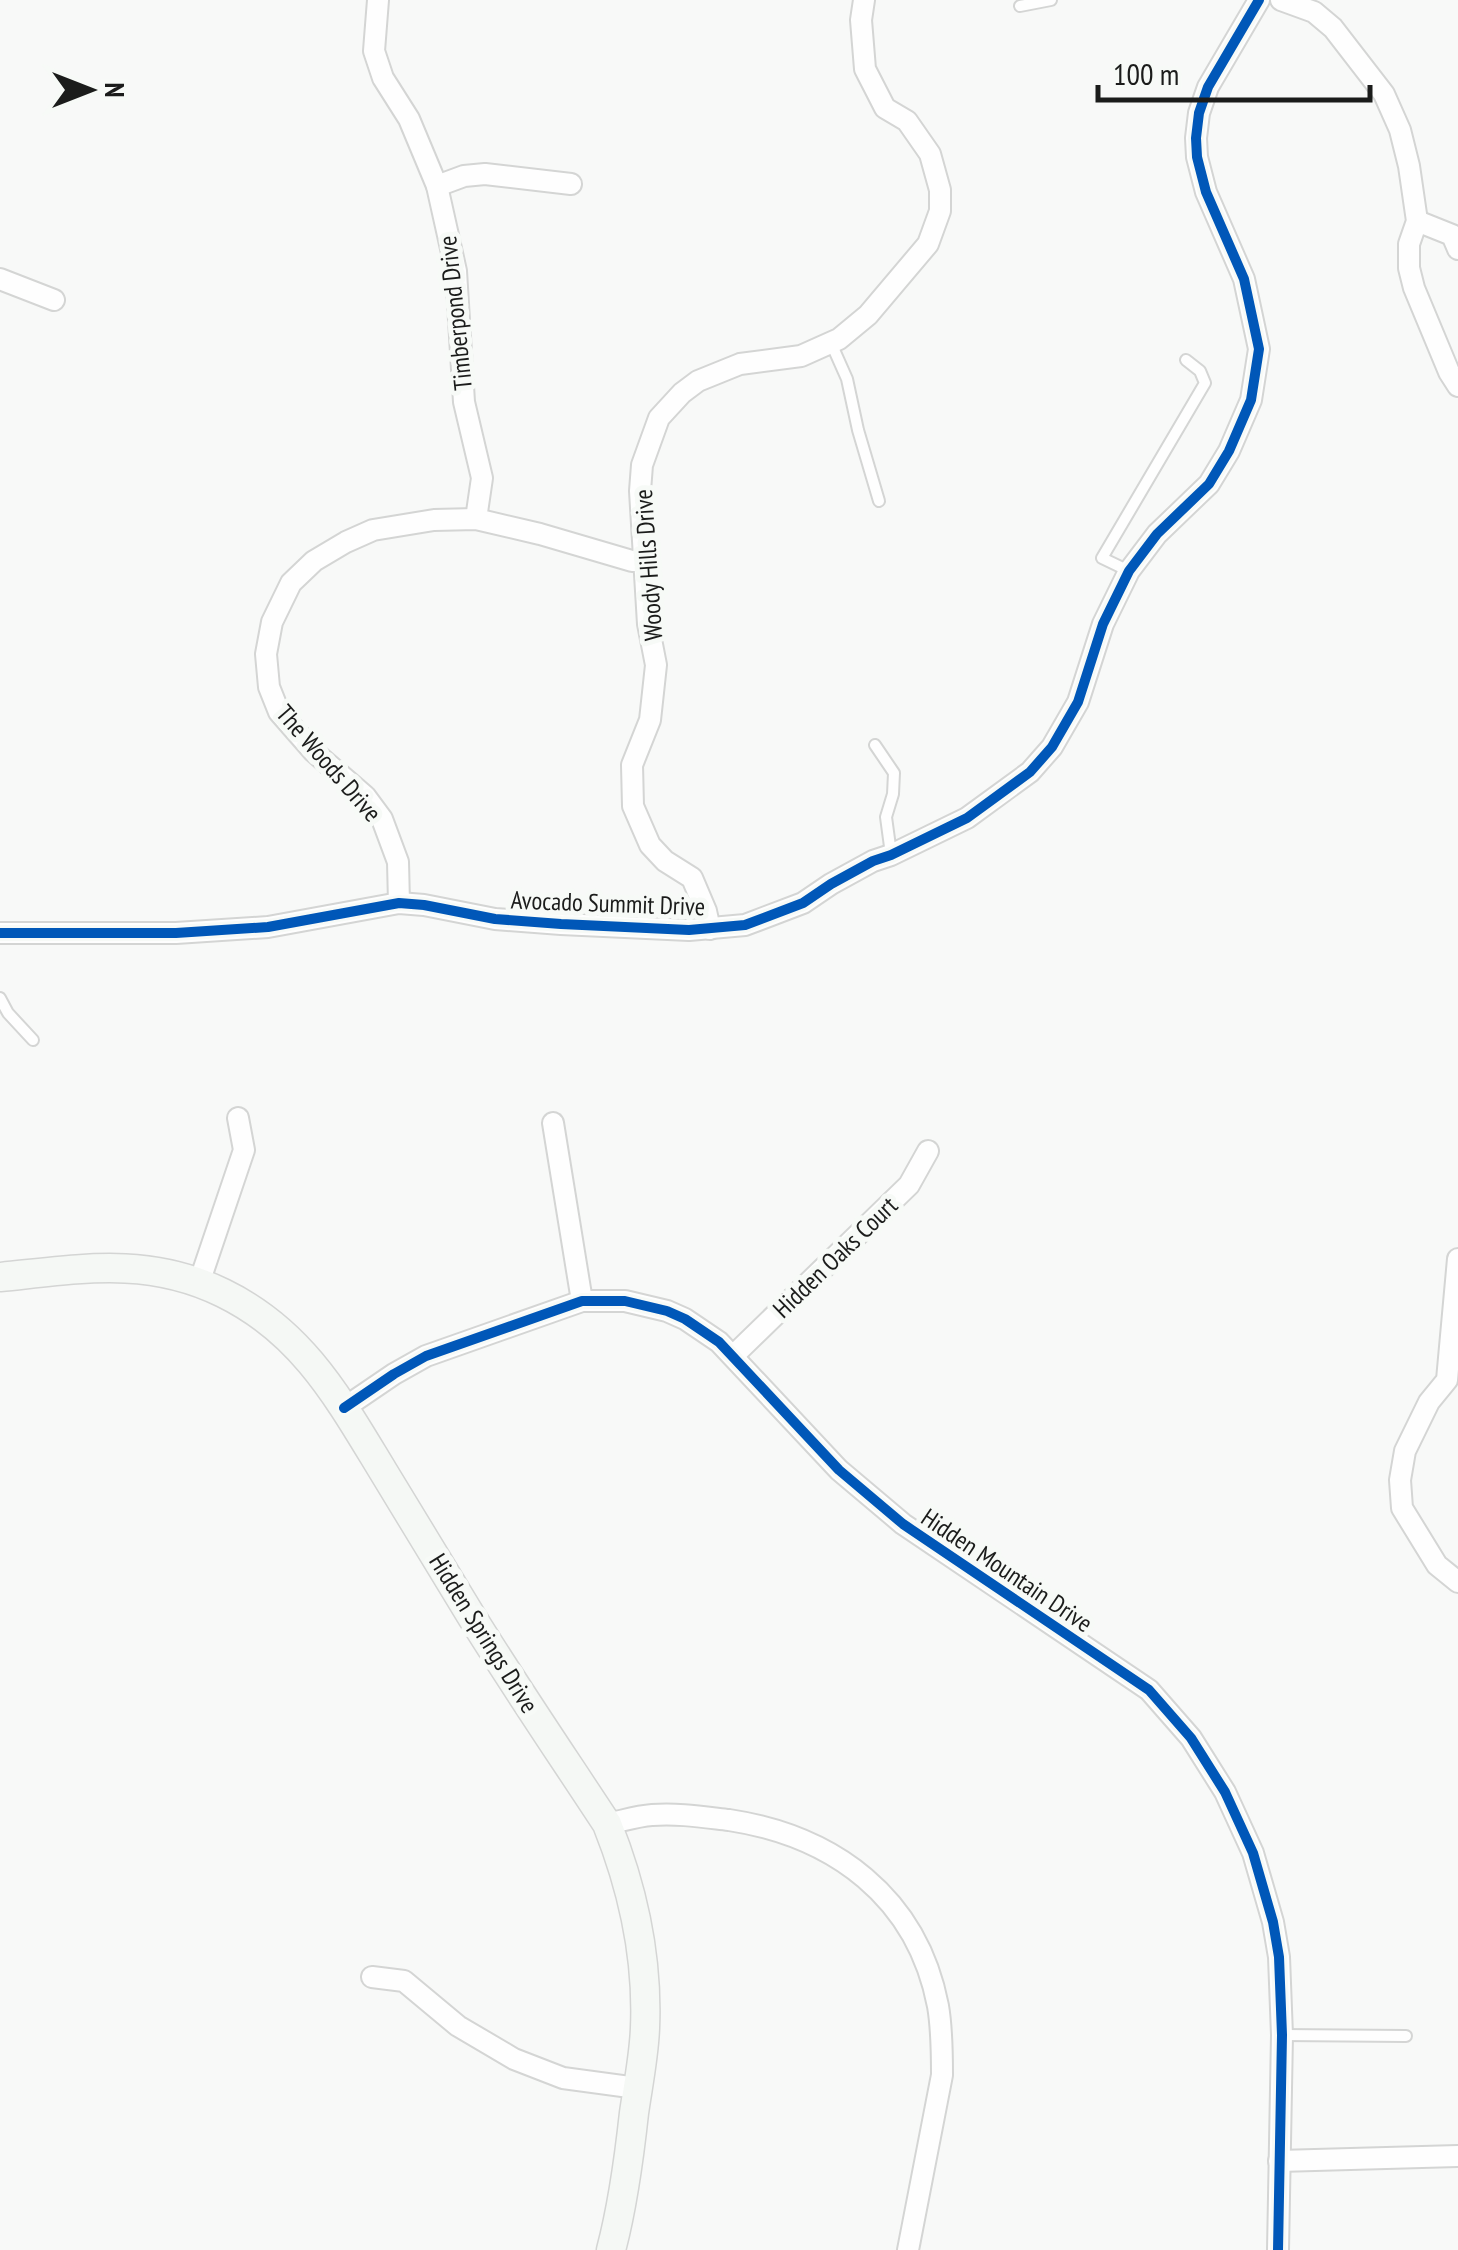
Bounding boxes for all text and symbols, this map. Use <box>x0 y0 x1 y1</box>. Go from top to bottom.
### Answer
north arrow <box>40 40 140 140</box>
scale bar <box>1098 40 1370 102</box>
text: 100 m <box>1113 54 1179 93</box>
text: N <box>97 82 134 98</box>
street label: Timberpond Drive <box>431 234 479 392</box>
street label: Woody Hills Drive <box>627 488 669 642</box>
street label: The Woods Drive <box>269 698 389 828</box>
street label: Avocado Summit Drive <box>510 884 706 922</box>
street label: Hidden Oaks Court <box>766 1189 904 1324</box>
street label: Hidden Mountain Drive <box>915 1501 1099 1639</box>
street label: Hidden Springs Drive <box>422 1547 546 1719</box>

